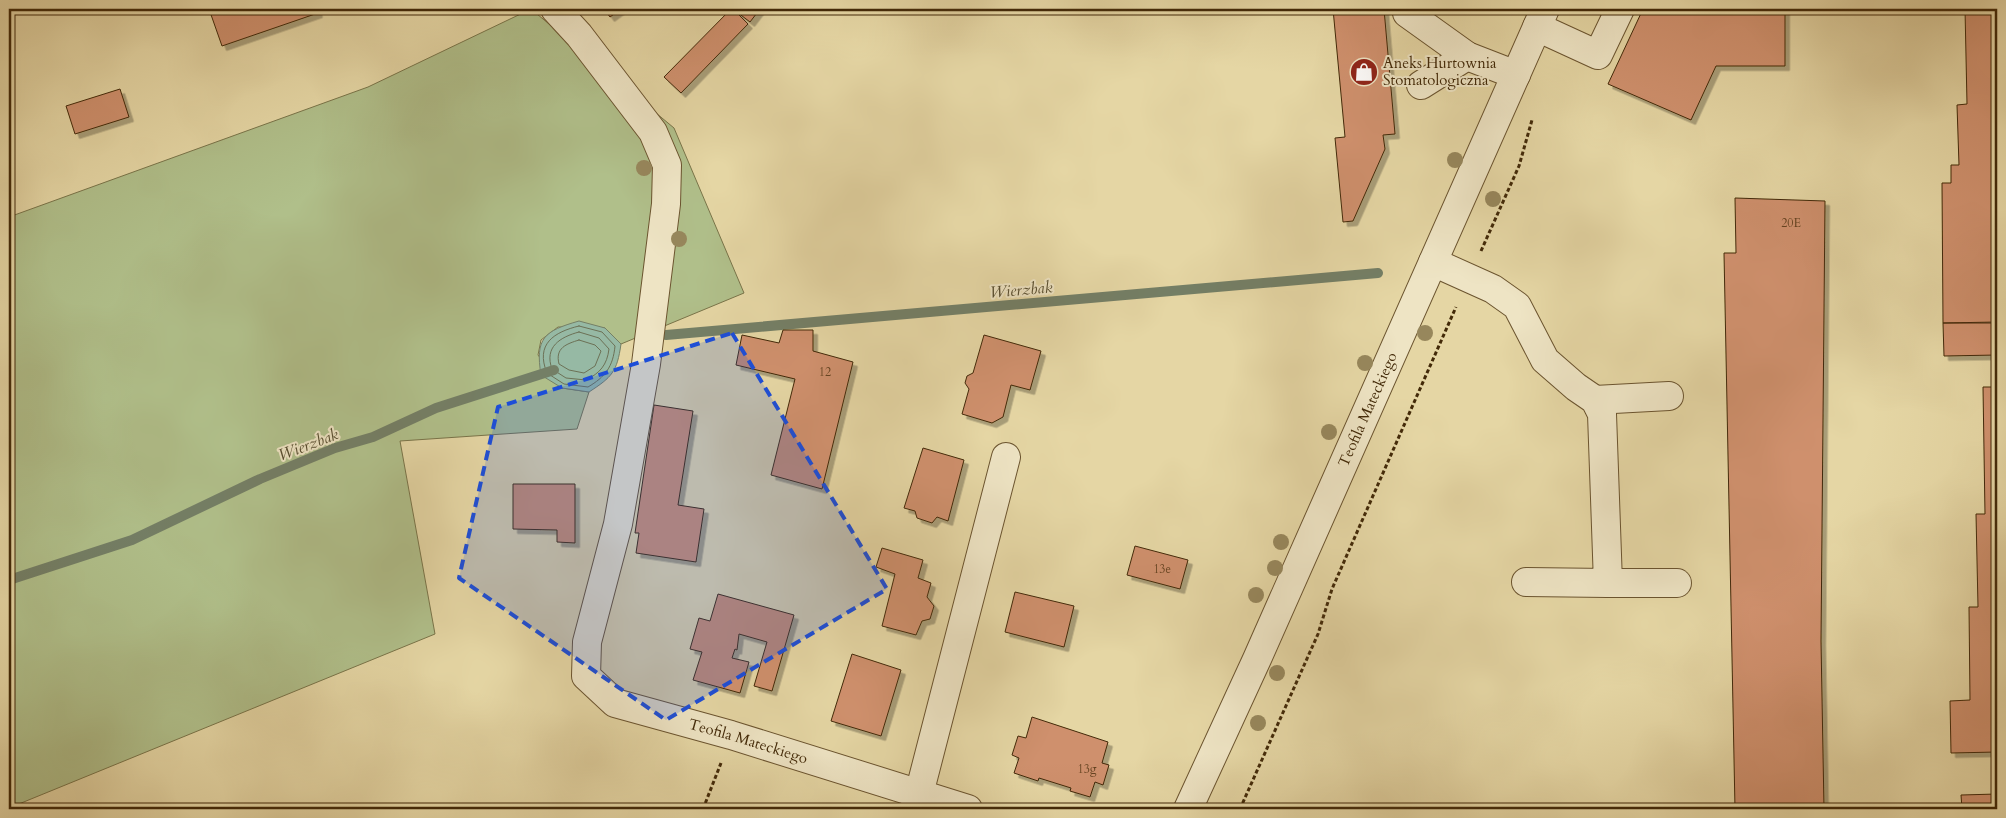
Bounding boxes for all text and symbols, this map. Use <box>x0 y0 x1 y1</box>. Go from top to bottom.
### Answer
place label: Aneks Hurtownia Stomatologiczna <box>1383 53 1497 90</box>
shop icon: Aneks Hurtownia Stomatologiczna <box>1349 57 1379 87</box>
house number: 20E <box>1781 215 1801 231</box>
water label: Wierzbak <box>989 276 1053 304</box>
street label: Teofila Mateckiego <box>1333 349 1402 470</box>
house number: 12 <box>819 364 831 380</box>
water label: Wierzbak <box>275 423 342 466</box>
house number: 13e <box>1153 561 1171 577</box>
street label: Teofila Mateckiego <box>686 714 810 768</box>
house number: 13g <box>1077 761 1097 777</box>

